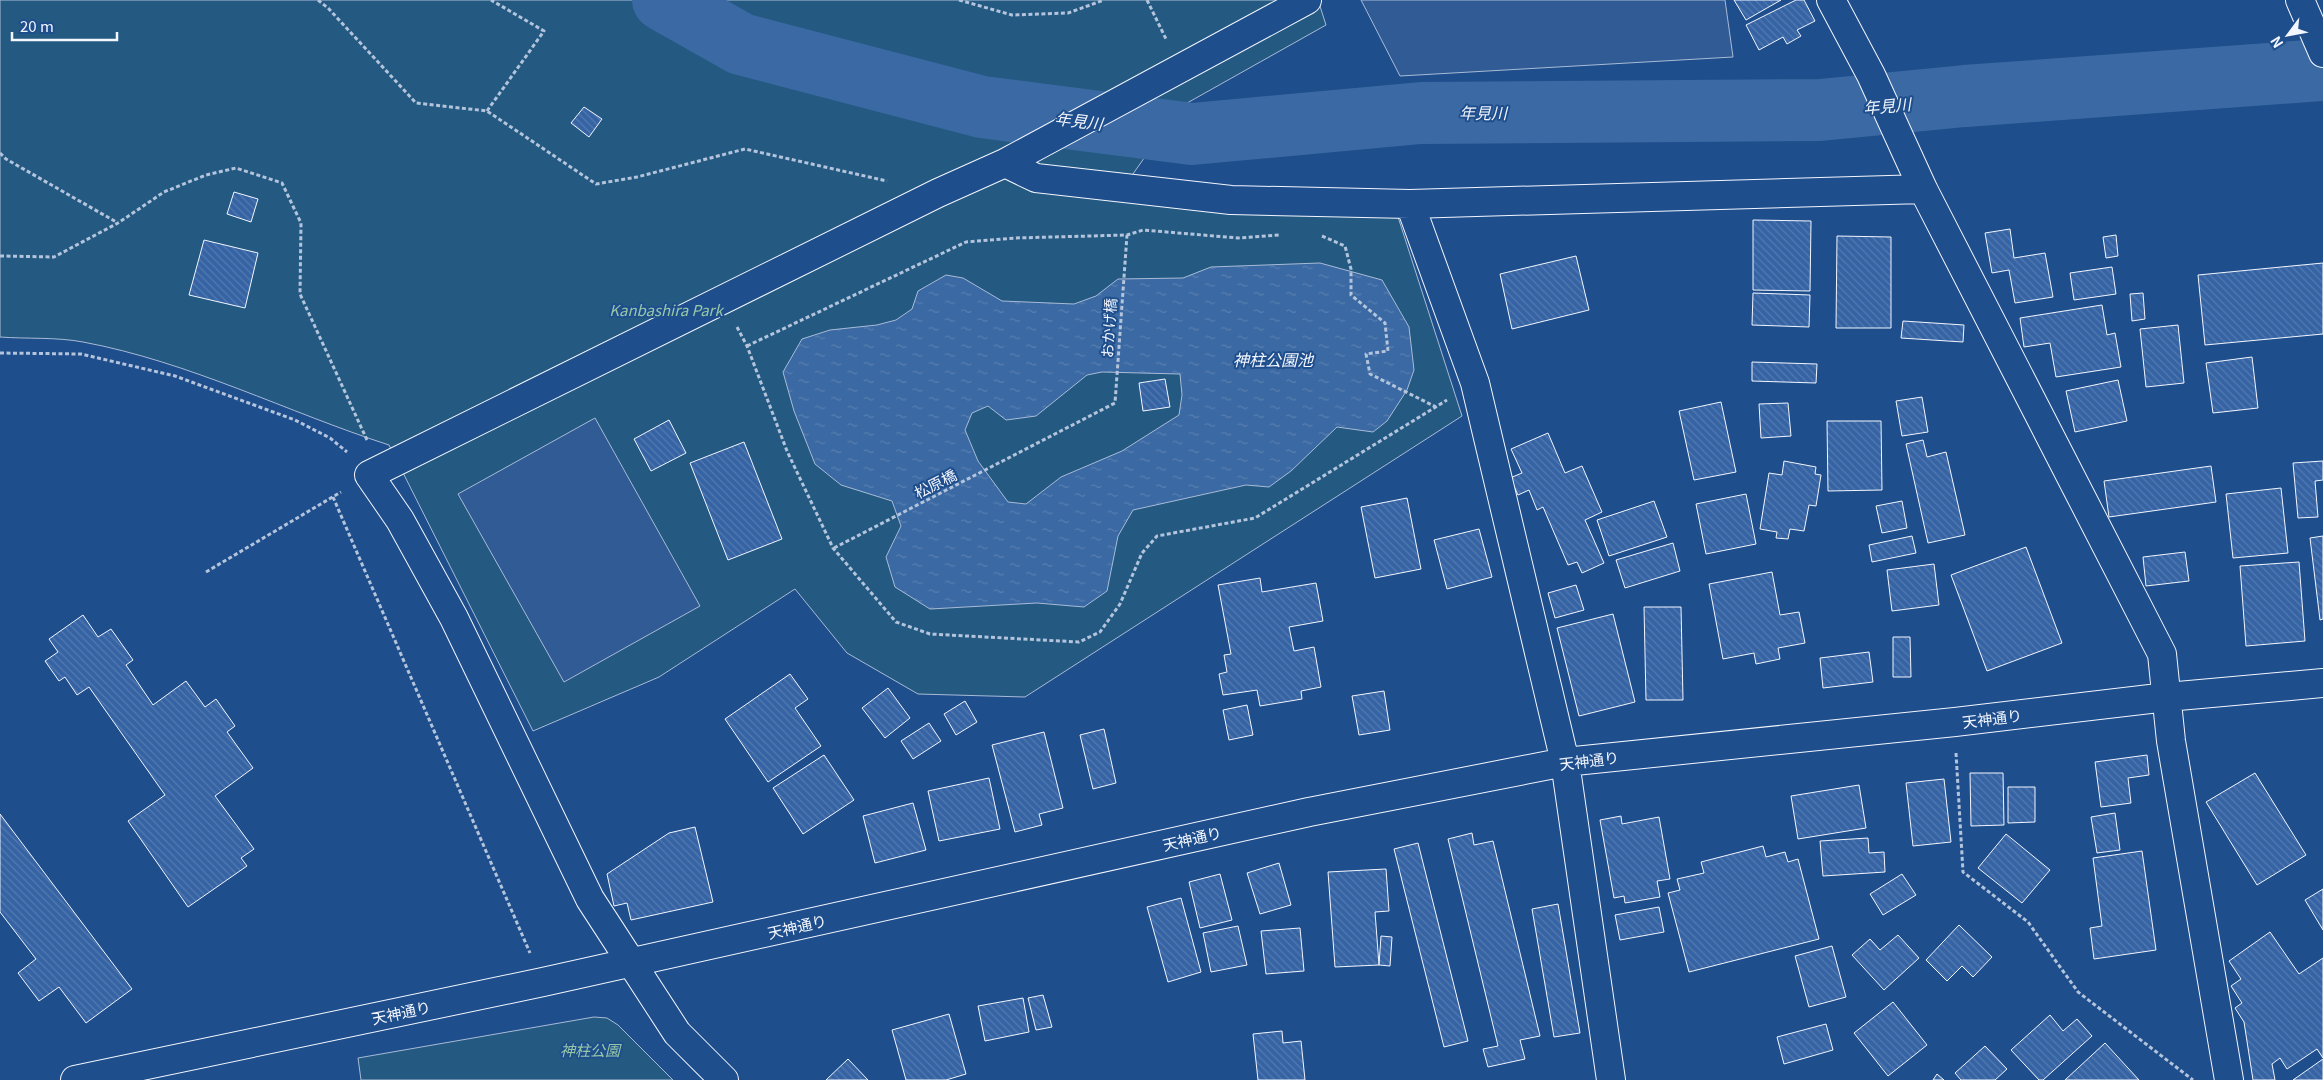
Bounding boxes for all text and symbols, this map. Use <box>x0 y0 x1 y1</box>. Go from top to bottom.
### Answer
scale bar <box>12 10 118 42</box>
north arrow <box>2263 10 2313 60</box>
text: 20 m <box>20 15 54 36</box>
text: N <box>2265 33 2287 52</box>
water label: 年見川 <box>1862 91 1914 119</box>
water label: 年見川 <box>1459 100 1509 124</box>
water label: 年見川 <box>1054 105 1106 135</box>
street label: おかげ橋 <box>1095 297 1121 359</box>
park label: Kanbashira Park <box>609 299 724 320</box>
water label: 神柱公園池 <box>1233 347 1315 371</box>
street label: 松原橋 <box>910 463 960 503</box>
street label: 天神通り <box>1961 704 2023 732</box>
street label: 天神通り <box>1558 746 1620 774</box>
street label: 天神通り <box>1160 821 1224 855</box>
street label: 天神通り <box>765 909 829 943</box>
street label: 天神通り <box>369 995 433 1029</box>
park label: 神柱公園 <box>560 1039 622 1060</box>

